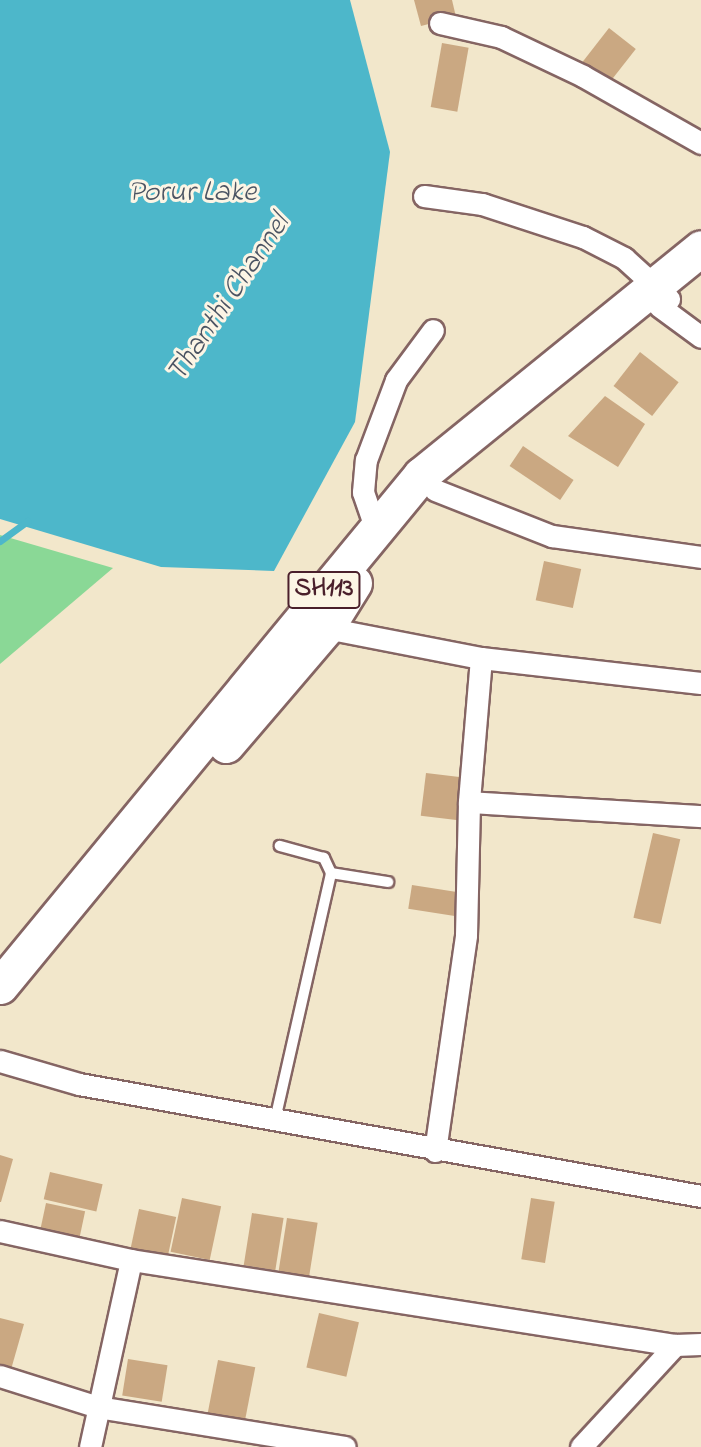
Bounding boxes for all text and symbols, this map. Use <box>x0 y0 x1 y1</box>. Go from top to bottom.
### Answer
water label: Porur Lake <box>128 175 256 211</box>
water label: Thanthi Channel <box>160 208 298 390</box>
road number: SH113 <box>287 568 361 612</box>

